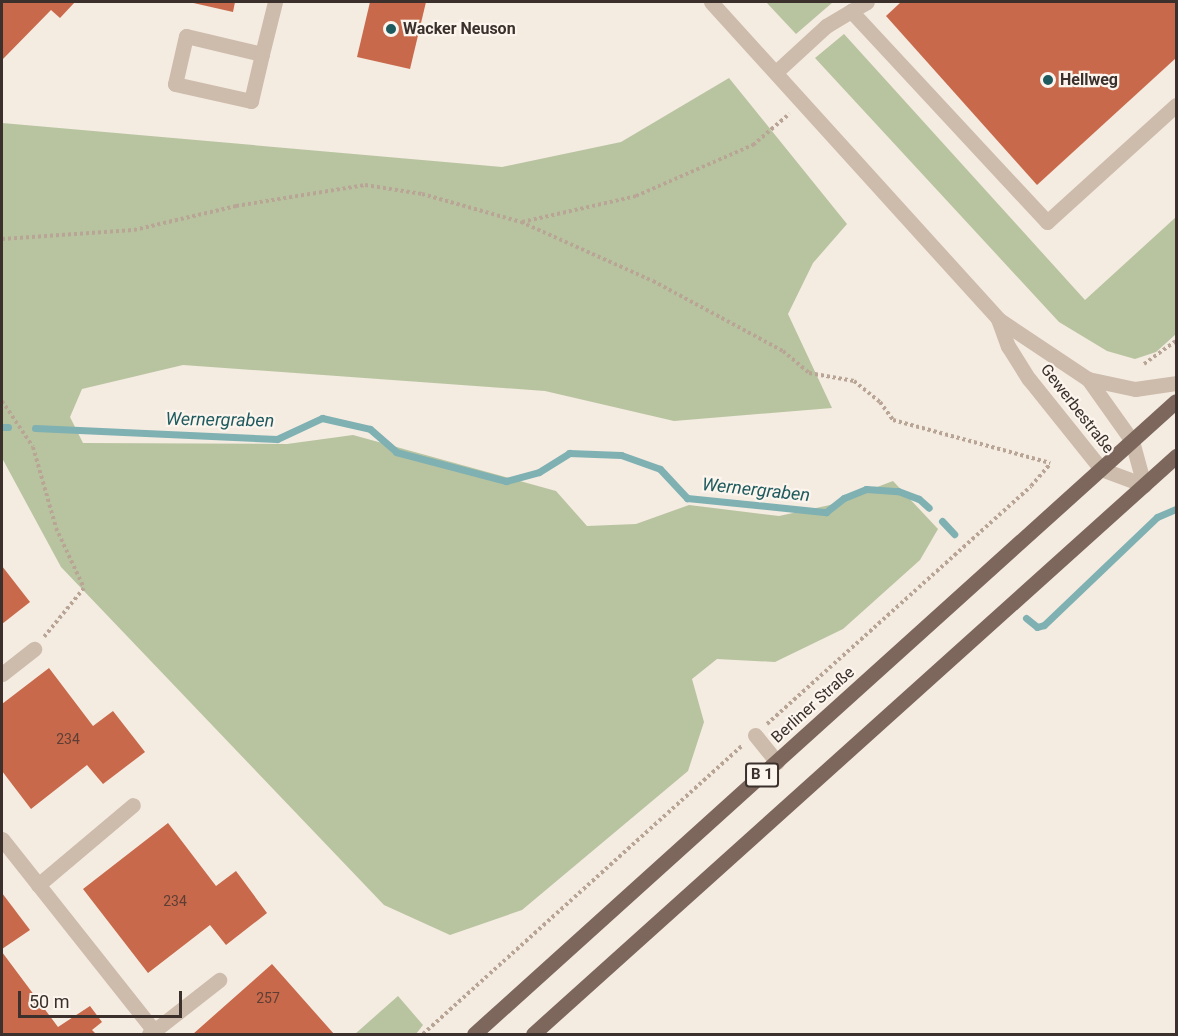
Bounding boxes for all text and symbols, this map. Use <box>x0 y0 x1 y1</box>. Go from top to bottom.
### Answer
place label: Wacker Neuson <box>403 19 516 39</box>
marker: Wacker Neuson <box>384 22 398 36</box>
place label: Hellweg <box>1060 70 1118 90</box>
marker: Hellweg <box>1041 73 1055 87</box>
street label: Gewerbestraße <box>1036 361 1118 457</box>
water label: Wernergraben <box>166 408 274 432</box>
water label: Wernergraben <box>701 474 811 506</box>
street label: Berliner Straße <box>768 663 858 747</box>
house number: 234 <box>56 731 80 747</box>
road number: B 1 <box>744 763 780 787</box>
house number: 234 <box>163 893 187 909</box>
scale bar <box>21 979 184 1017</box>
house number: 257 <box>256 990 280 1006</box>
text: 50 m <box>29 991 69 1012</box>

